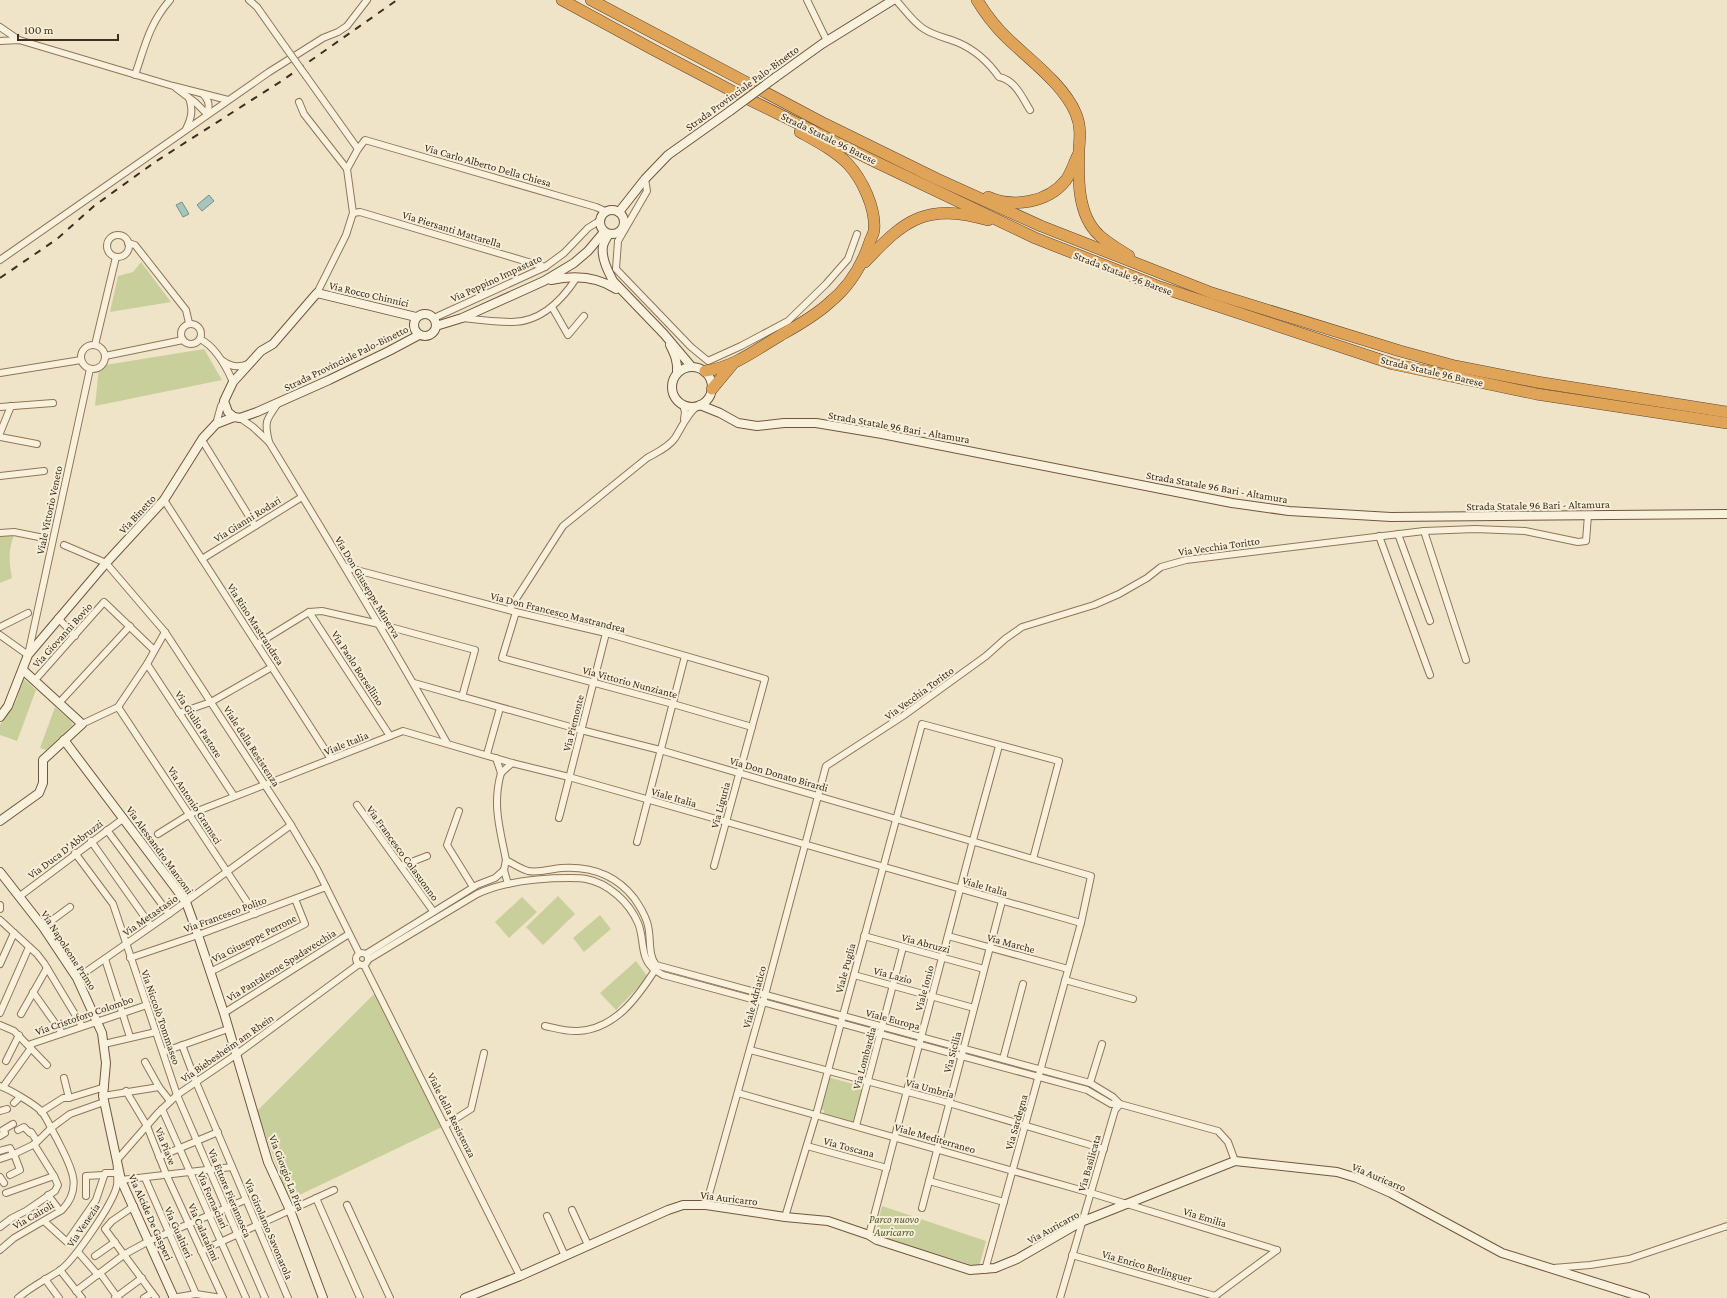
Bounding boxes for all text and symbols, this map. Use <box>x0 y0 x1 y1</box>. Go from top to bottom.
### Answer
scale bar <box>18 16 118 42</box>
text: 100 m <box>24 23 54 37</box>
street label: Strada Provinciale Palo-Binetto <box>683 43 801 133</box>
street label: Strada Statale 96 Barese <box>779 110 879 166</box>
street label: Via Carlo Alberto Della Chiesa <box>423 141 553 189</box>
street label: Via Piersanti Mattarella <box>401 208 503 250</box>
street label: Strada Statale 96 Barese <box>1072 249 1174 297</box>
street label: Via Peppino Impastato <box>449 251 544 305</box>
street label: Via Rocco Chinnici <box>328 279 410 309</box>
street label: Strada Provinciale Palo-Binetto <box>282 322 411 393</box>
street label: Strada Statale 96 Barese <box>1380 353 1485 389</box>
street label: Strada Statale 96 Bari - Altamura <box>827 409 971 445</box>
street label: Viale Vittorio Veneto <box>34 464 64 555</box>
street label: Strada Statale 96 Bari - Altamura <box>1145 469 1289 505</box>
street label: Via Binetto <box>116 492 158 536</box>
street label: Via Gianni Rodari <box>211 493 283 544</box>
street label: Strada Statale 96 Bari - Altamura <box>1466 498 1610 512</box>
street label: Via Don Giuseppe Minerva <box>332 534 403 641</box>
street label: Via Vecchia Toritto <box>1177 534 1261 558</box>
street label: Via Rino Mastrandrea <box>225 581 287 667</box>
street label: Via Don Francesco Mastrandrea <box>489 589 627 635</box>
street label: Via Giovanni Bovio <box>30 600 95 670</box>
street label: Via Paolo Borsellino <box>329 628 387 708</box>
street label: Via Vittorio Nunziante <box>581 664 679 701</box>
street label: Via Vecchia Toritto <box>882 664 956 722</box>
street label: Via Giulio Pastore <box>173 688 225 760</box>
street label: Via Piemonte <box>560 693 586 753</box>
street label: Viale della Resistenza <box>221 703 283 789</box>
street label: Viale Italia <box>322 729 370 757</box>
street label: Via Don Donato Birardi <box>728 754 830 794</box>
street label: Via Antonio Gramsci <box>165 764 225 846</box>
street label: Via Liguria <box>708 780 733 830</box>
street label: Viale Italia <box>650 785 698 809</box>
street label: Via Francesco Colasuonno <box>364 803 442 903</box>
street label: Via Alessandro Manzoni <box>124 804 196 896</box>
street label: Via Duca D'Abbruzzi <box>25 817 105 881</box>
street label: Viale Italia <box>961 874 1009 898</box>
street label: Via Metastasio <box>120 891 180 938</box>
street label: Via Francesco Polito <box>182 893 269 935</box>
street label: Via Napoleone Primo <box>38 908 99 993</box>
street label: Via Giuseppe Perrone <box>210 911 299 965</box>
street label: Via Pantaleone Spadavecchia <box>224 926 338 1005</box>
street label: Via Abruzzi <box>900 931 952 955</box>
street label: Via Marche <box>986 931 1037 955</box>
street label: Viale Puglia <box>833 942 858 995</box>
street label: Viale Ionio <box>912 963 936 1012</box>
street label: Viale Adriatico <box>740 964 768 1030</box>
street label: Via Lazio <box>872 964 914 986</box>
street label: Via Niccolò Tommaseo <box>139 968 183 1067</box>
street label: Via Cristoforo Colombo <box>33 992 135 1037</box>
street label: Viale Europa <box>864 1006 921 1033</box>
street label: Via Biebesheim am Rhein <box>178 1011 276 1085</box>
street label: Via Lombardia <box>850 1025 878 1091</box>
street label: Via Sicilia <box>941 1030 963 1074</box>
street label: Viale della Resistenza <box>425 1070 479 1160</box>
street label: Via Umbria <box>904 1076 956 1100</box>
street label: Via Sardegna <box>1002 1093 1031 1151</box>
street label: Viale Mediterraneo <box>893 1121 977 1155</box>
street label: Via Piave <box>153 1125 179 1167</box>
street label: Via Giorgio La Pira <box>266 1133 307 1213</box>
street label: Via Basilicata <box>1075 1133 1103 1193</box>
street label: Via Toscana <box>822 1134 876 1160</box>
street label: Via Ettore Fieramosca <box>206 1147 254 1239</box>
street label: Via Auricarro <box>1350 1160 1408 1194</box>
street label: Via Fornaciari <box>195 1170 231 1230</box>
street label: Via Alcide De Gasperi <box>126 1172 176 1263</box>
street label: Via Girolamo Savonarola <box>242 1177 296 1281</box>
street label: Via Auricarro <box>700 1189 759 1208</box>
street label: Via Cairoli <box>10 1198 56 1232</box>
street label: Via Venezia <box>64 1201 102 1249</box>
street label: Via Calatafimi <box>186 1201 222 1263</box>
street label: Via Gualtieri <box>162 1204 196 1260</box>
street label: Via Emilia <box>1182 1205 1228 1229</box>
street label: Via Auricarro <box>1025 1208 1082 1246</box>
park label: Parco nuovo Auricarro <box>869 1213 919 1238</box>
street label: Via Enrico Berlinguer <box>1100 1247 1193 1286</box>

